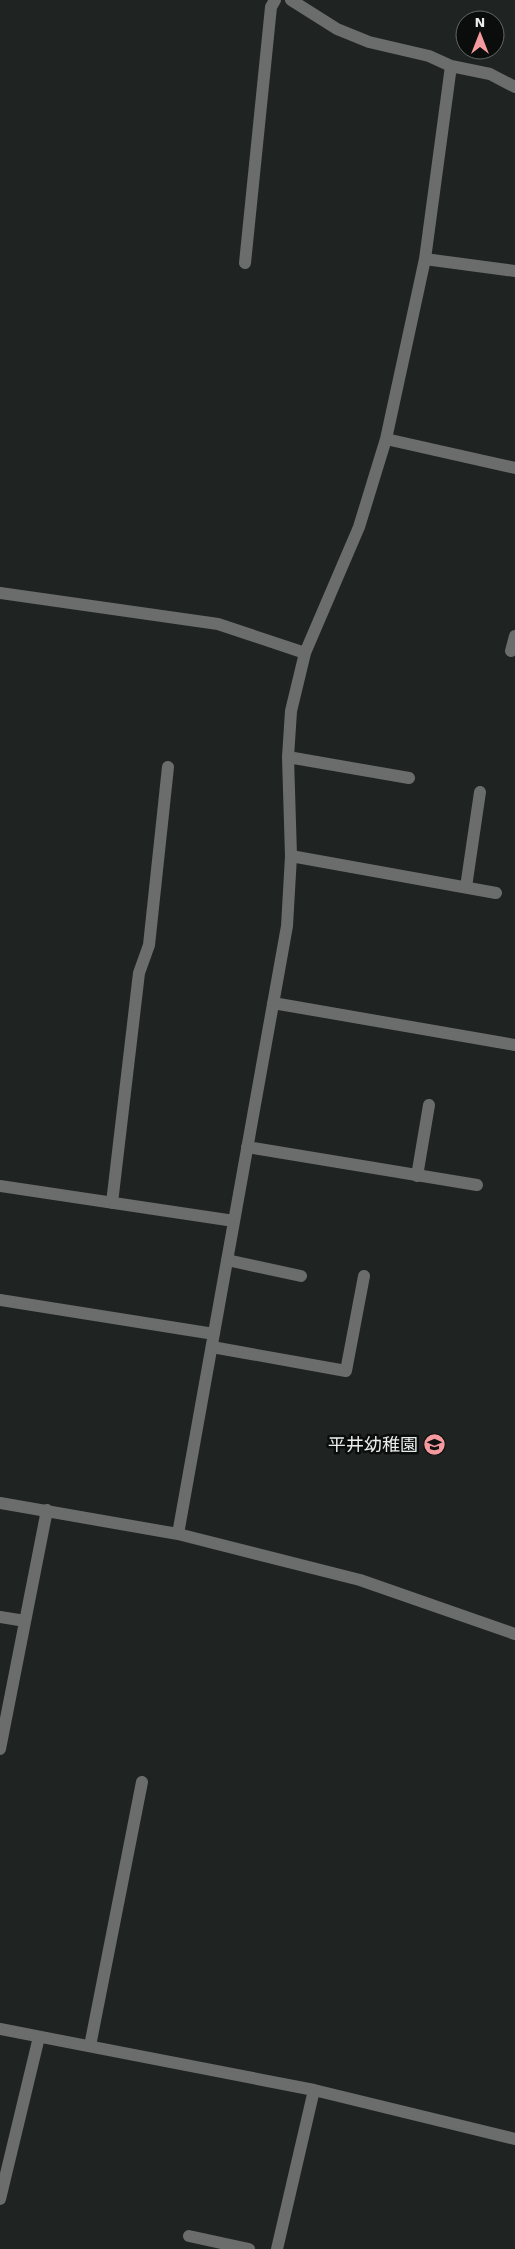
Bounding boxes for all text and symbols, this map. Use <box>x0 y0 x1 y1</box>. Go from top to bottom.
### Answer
north arrow <box>455 10 505 60</box>
text: N <box>475 14 485 30</box>
school or university icon: 平井幼稚園 <box>422 1432 446 1456</box>
place label: 平井幼稚園 <box>328 1434 418 1455</box>

